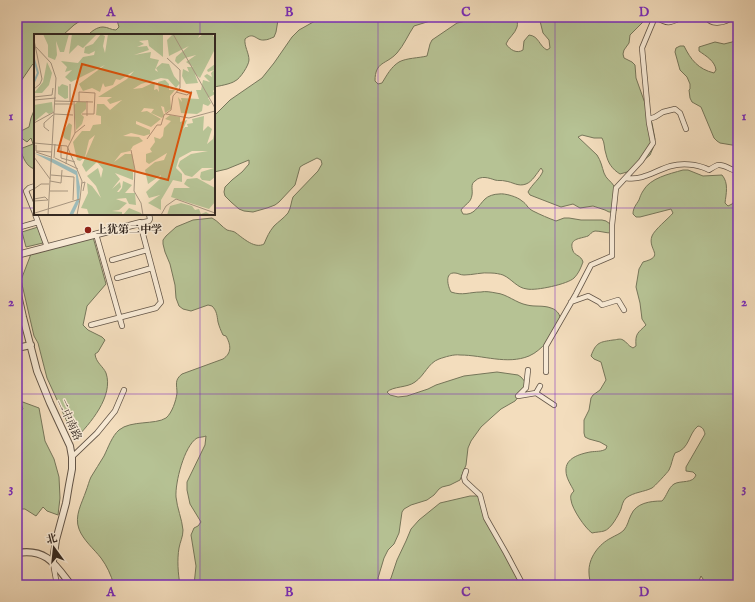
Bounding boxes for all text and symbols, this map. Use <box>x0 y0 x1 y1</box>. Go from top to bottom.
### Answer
text: A <box>106 4 117 21</box>
text: B <box>285 4 294 21</box>
text: C <box>461 4 471 21</box>
text: D <box>639 4 650 21</box>
inset map <box>34 34 215 215</box>
text: 1 <box>9 108 14 125</box>
text: 1 <box>742 108 747 125</box>
place label: 上犹第二中学 <box>96 223 162 237</box>
marker: 上犹第二中学 <box>83 225 93 235</box>
text: 2 <box>8 294 14 311</box>
text: 2 <box>741 294 747 311</box>
street label: 二中南路 <box>54 397 84 443</box>
text: 3 <box>9 480 14 497</box>
text: 3 <box>742 480 747 497</box>
north arrow <box>34 528 74 568</box>
text: 北 <box>45 531 59 547</box>
text: A <box>106 584 117 601</box>
text: B <box>285 584 294 601</box>
text: C <box>461 584 471 601</box>
text: D <box>639 584 650 601</box>

